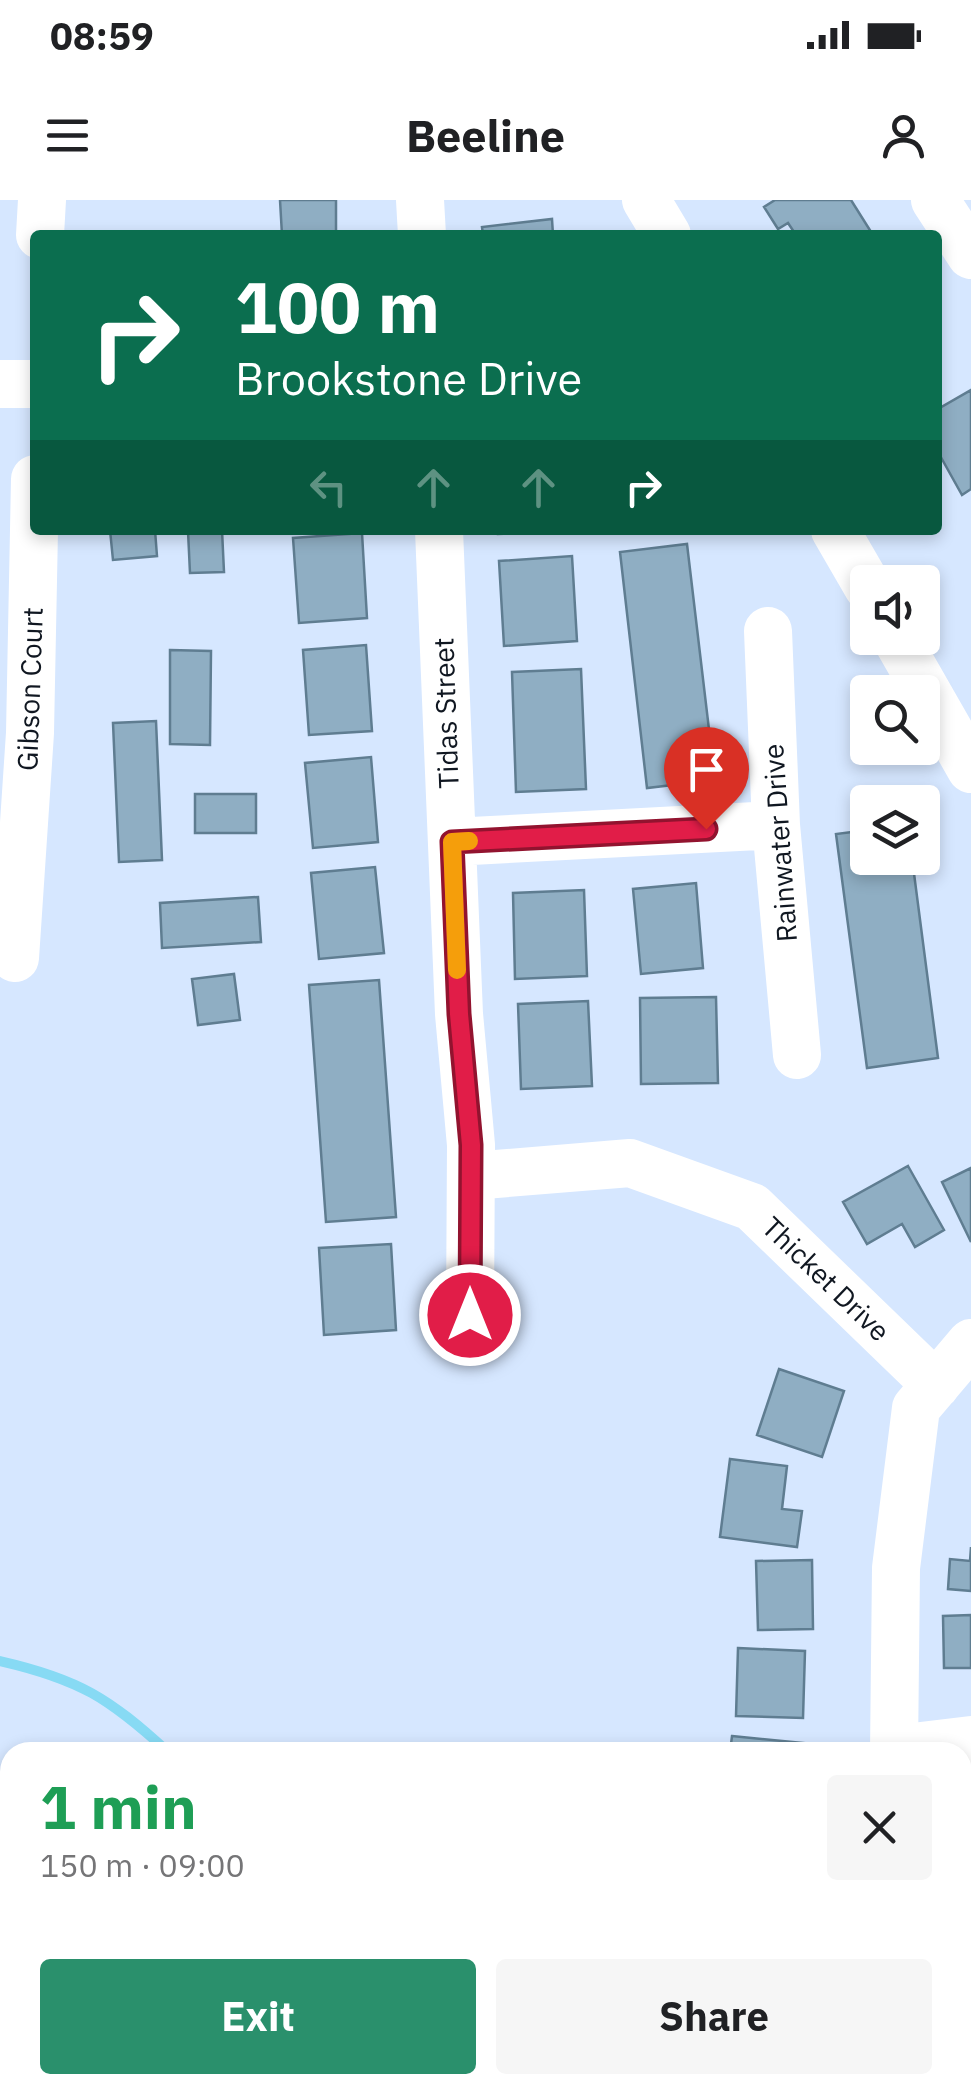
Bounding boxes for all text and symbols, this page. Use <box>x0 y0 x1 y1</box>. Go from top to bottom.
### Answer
text: 08:59 <box>50 11 154 60</box>
text: Beeline <box>406 106 565 164</box>
icon: menu <box>40 108 95 163</box>
icon: person <box>876 108 931 163</box>
text: 100 m <box>235 261 440 352</box>
icon: right <box>70 270 200 400</box>
text: Brookstone Drive <box>235 349 582 407</box>
icon: left <box>301 460 356 515</box>
icon: ahead <box>406 460 461 515</box>
icon: ahead <box>511 460 566 515</box>
icon: right <box>616 460 671 515</box>
map controls <box>850 565 940 875</box>
button: sound <box>850 565 940 655</box>
street label: Gibson Court <box>8 607 51 771</box>
street label: Tidas Street <box>424 637 467 789</box>
button: search <box>850 675 940 765</box>
pin <box>664 727 749 830</box>
icon: arrive <box>679 742 734 797</box>
street label: Rainwater Drive <box>754 743 805 943</box>
button: layers <box>850 785 940 875</box>
street label: Thicket Drive <box>754 1208 898 1349</box>
position arrow <box>418 1263 522 1367</box>
text: 1 min <box>40 1767 197 1846</box>
button: close <box>827 1775 932 1880</box>
text: 150 m · 09:00 <box>40 1844 245 1886</box>
button: Exit <box>40 1959 476 2074</box>
button: Share <box>496 1959 932 2074</box>

